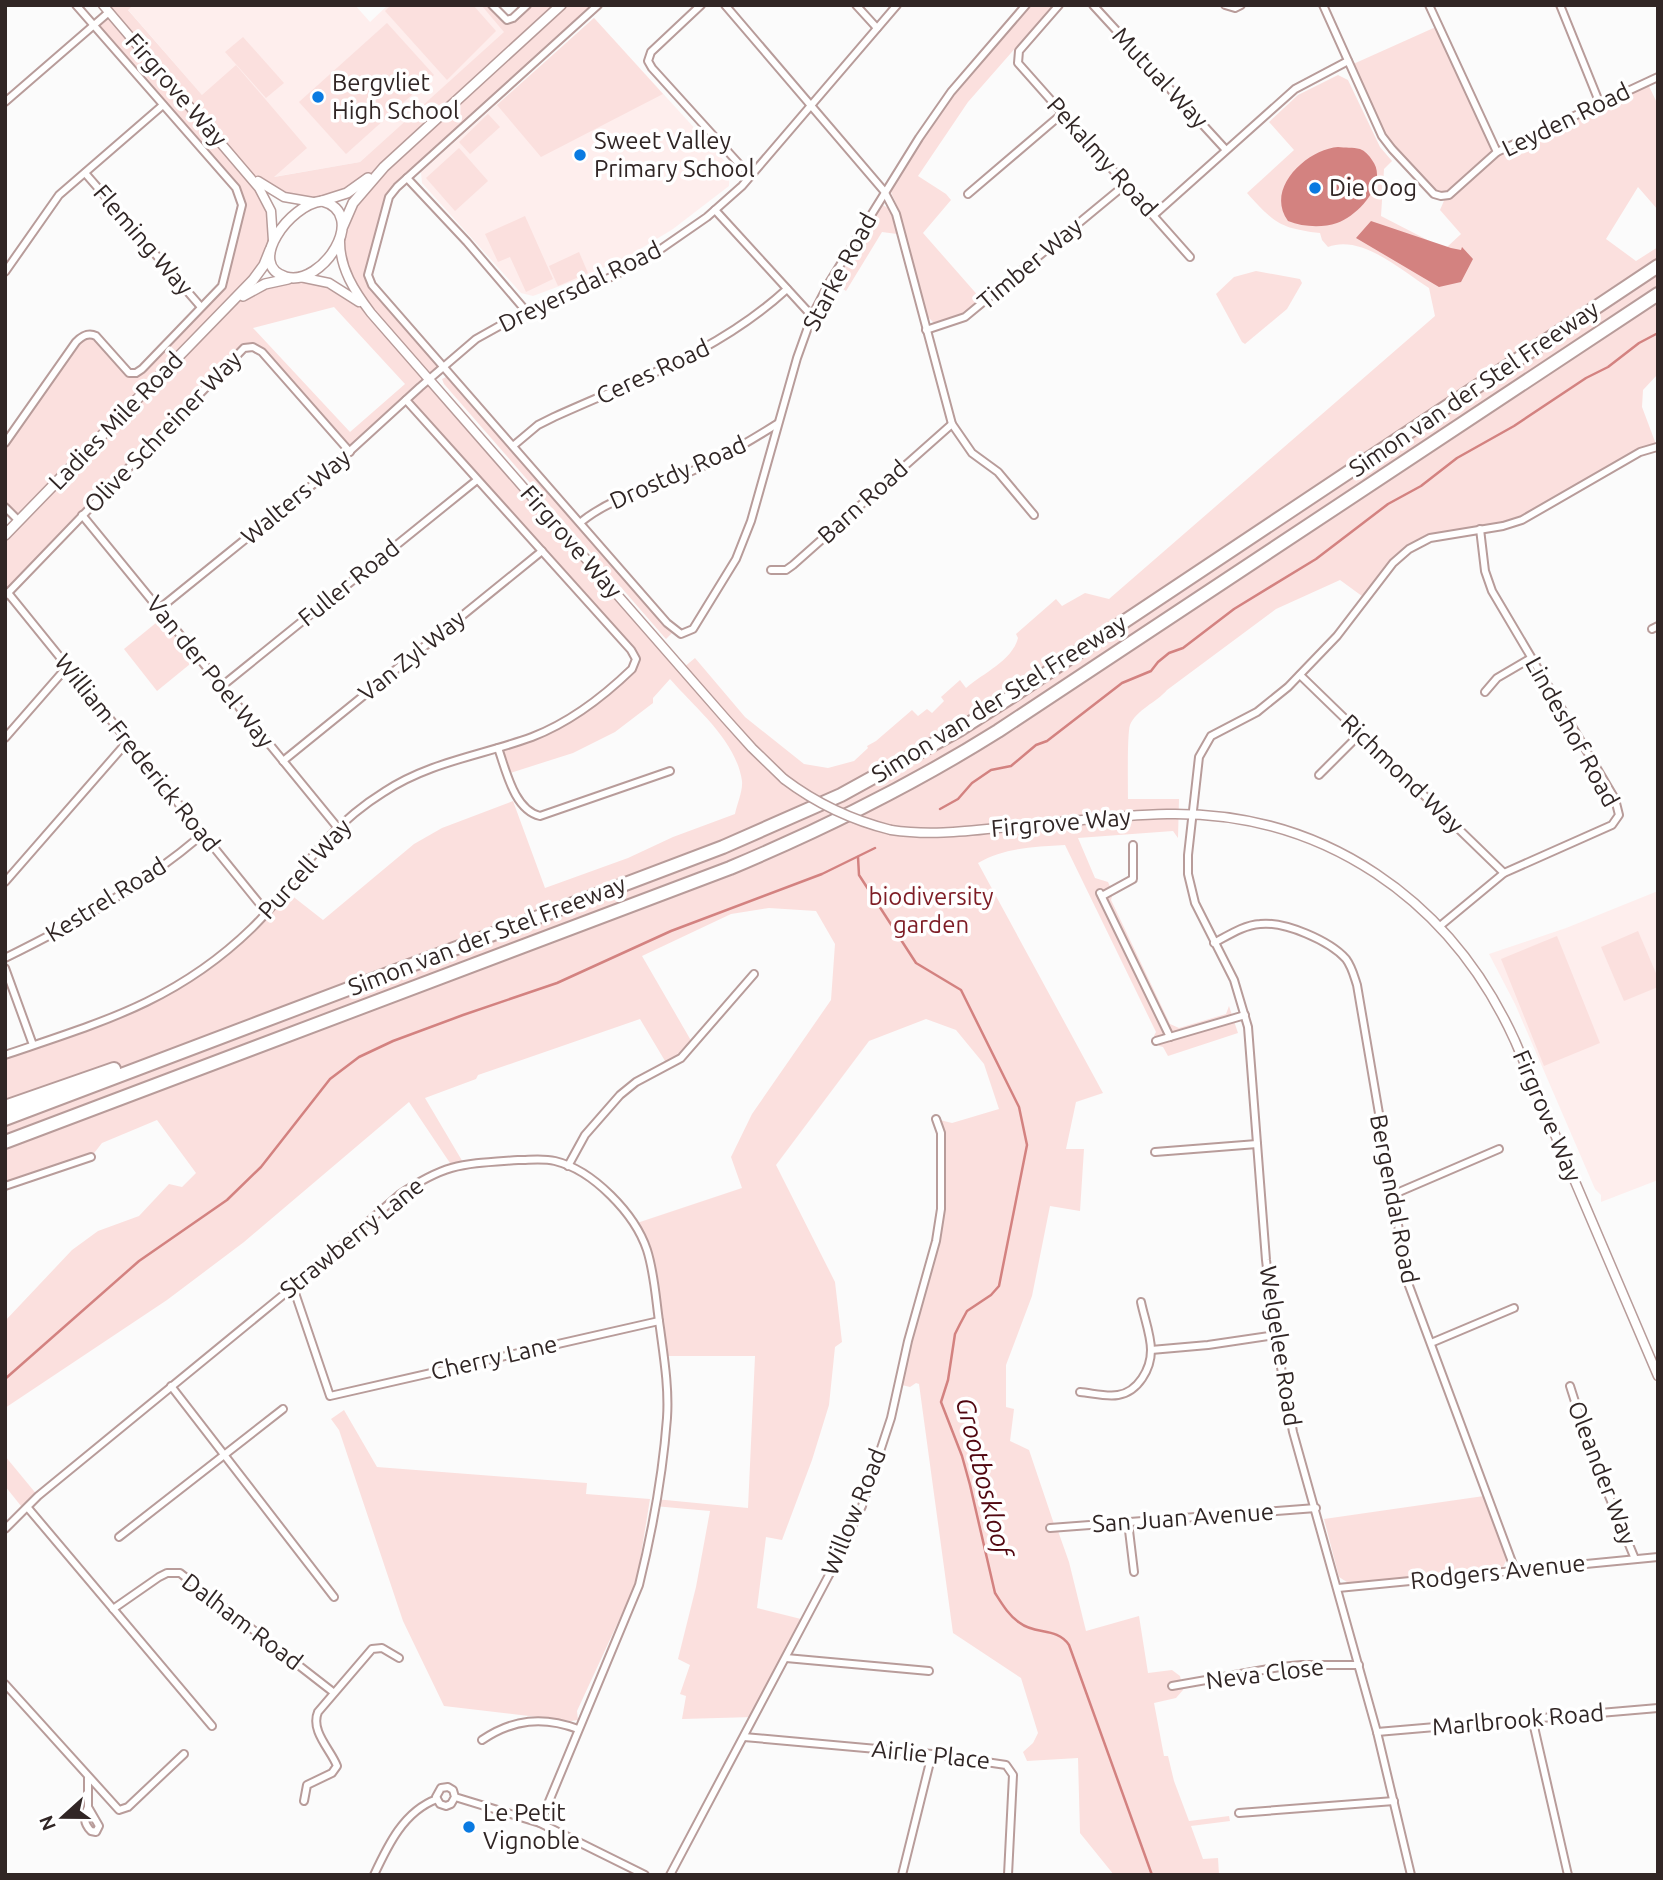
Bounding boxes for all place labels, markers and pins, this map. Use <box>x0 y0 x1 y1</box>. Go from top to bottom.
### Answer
place label: Bergvliet High School <box>332 69 459 124</box>
marker: Bergvliet High School <box>310 89 326 105</box>
place label: Sweet Valley Primary School <box>594 127 755 182</box>
marker: Sweet Valley Primary School <box>572 147 588 163</box>
place label: Die Oog <box>1329 174 1417 201</box>
marker: Die Oog <box>1307 180 1323 196</box>
place label: Le Petit Vignoble <box>483 1799 580 1854</box>
marker: Le Petit Vignoble <box>461 1819 477 1835</box>

